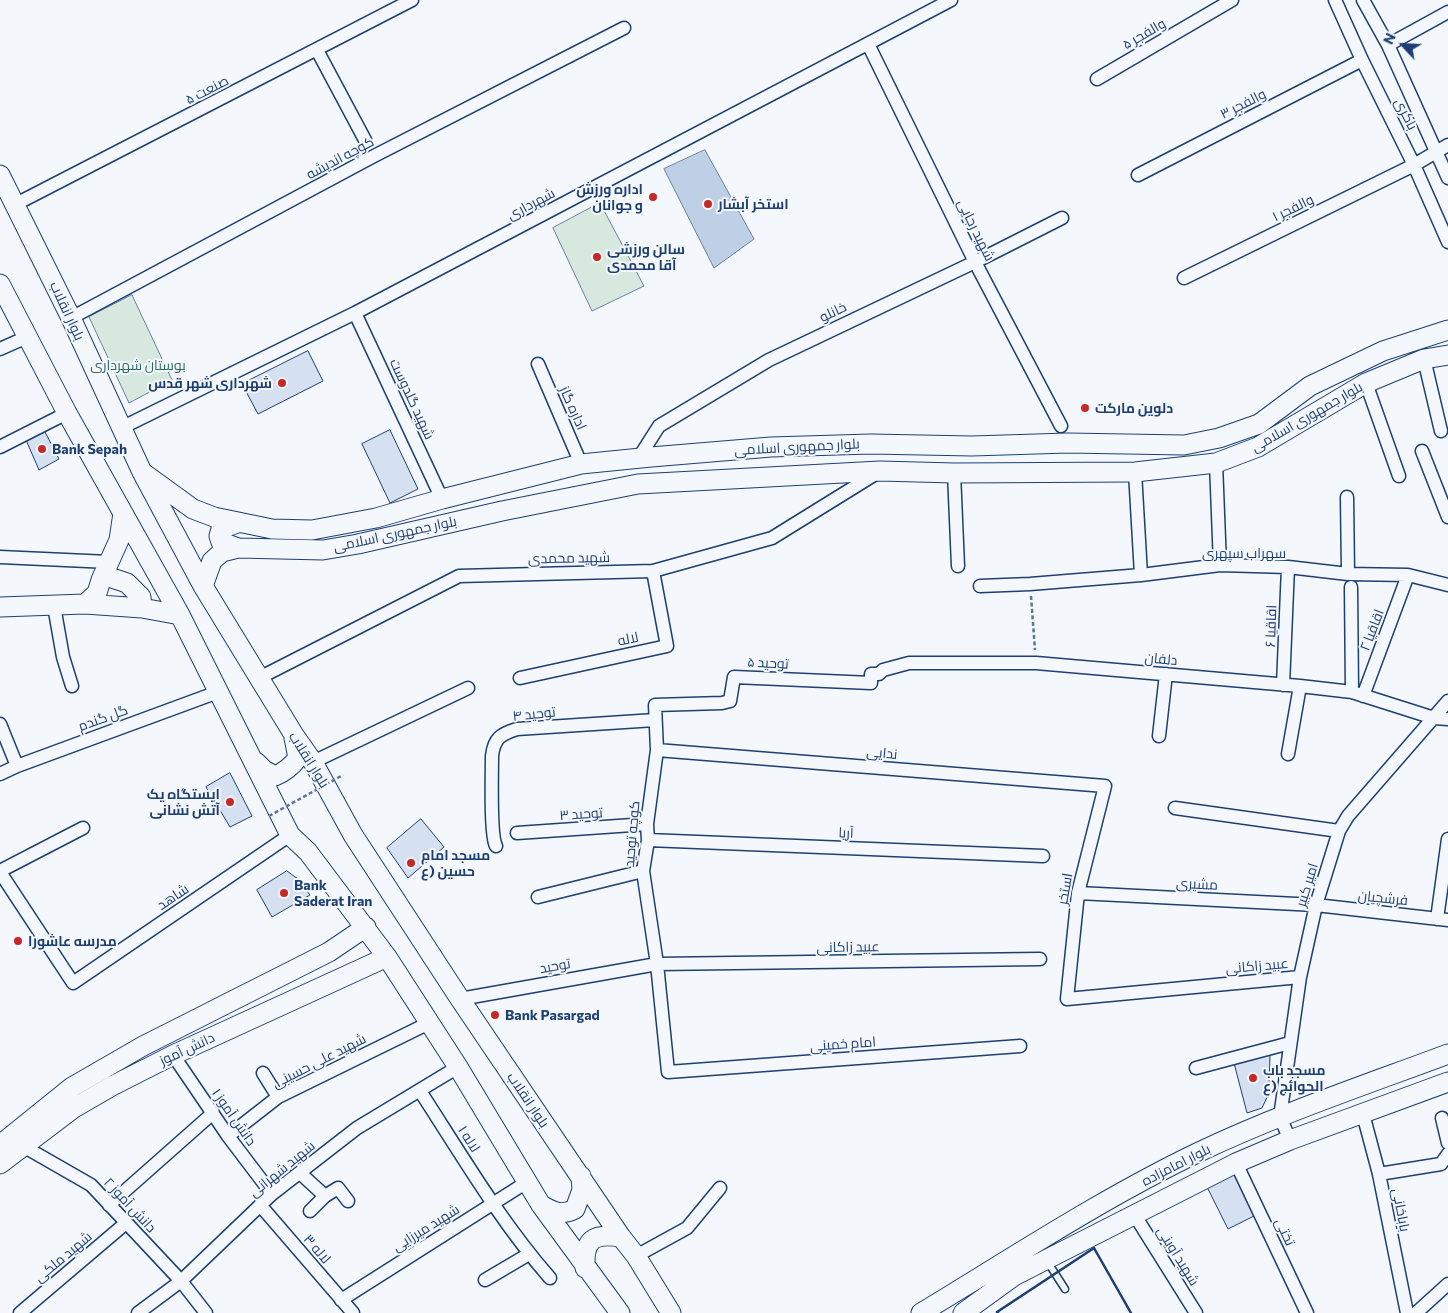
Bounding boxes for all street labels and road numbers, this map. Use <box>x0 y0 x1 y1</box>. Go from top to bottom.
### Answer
street label: والفجر ۵ <box>1119 15 1169 53</box>
street label: صنعت ۵ <box>183 72 231 108</box>
street label: والفجر ۳ <box>1217 85 1269 123</box>
street label: باکری <box>1391 95 1421 133</box>
street label: کوچه اندیشه <box>303 133 377 183</box>
street label: شهرداری <box>504 184 558 224</box>
street label: والفجر ۱ <box>1270 191 1316 225</box>
street label: شهید رجایی <box>954 196 998 264</box>
street label: بلوار انقلاب <box>46 279 88 343</box>
street label: خانلو <box>817 298 849 326</box>
street label: شهید گلدوست <box>386 356 438 442</box>
street label: بلوار جمهوری اسلامی <box>1248 378 1366 456</box>
street label: اداره گاز <box>556 384 590 432</box>
street label: بلوار جمهوری اسلامی <box>734 435 860 459</box>
street label: بلوار جمهوری اسلامی <box>332 513 458 555</box>
street label: سهراب سپهری <box>1202 545 1286 561</box>
street label: شهید محمدی <box>528 549 610 567</box>
street label: اقاقیا ۶ <box>1262 604 1280 648</box>
street label: اقاقیا ۲ <box>1356 607 1388 653</box>
street label: لاله <box>616 629 640 649</box>
street label: دلفان <box>1144 649 1178 669</box>
street label: توحید ۵ <box>747 654 789 672</box>
street label: گل گندم <box>76 701 130 735</box>
street label: توحید ۴ <box>512 703 556 725</box>
street label: بلوار انقلاب <box>285 729 333 791</box>
street label: ندایی <box>866 743 898 763</box>
street label: کوچه توحید <box>621 800 643 868</box>
street label: توحید ۳ <box>559 804 603 824</box>
street label: آریا <box>838 824 854 842</box>
street label: امیر کبیر <box>1292 861 1322 909</box>
street label: استخر <box>1054 872 1076 906</box>
street label: مشیری <box>1176 875 1218 893</box>
street label: شاهد <box>154 880 192 914</box>
street label: فرشچیان <box>1357 887 1409 909</box>
street label: عبید زاکانی <box>816 938 880 956</box>
street label: توحید <box>538 955 572 977</box>
street label: عبید زاکانی <box>1225 955 1289 977</box>
street label: دانش آموز <box>157 1029 217 1069</box>
street label: شهید علی حسینی <box>269 1030 369 1092</box>
street label: امام خمینی <box>809 1033 877 1055</box>
street label: بلوار انقلاب <box>503 1069 553 1131</box>
street label: دانش آموز ۱ <box>208 1085 260 1149</box>
street label: لاله ۱ <box>454 1123 484 1155</box>
street label: شهید شهرانی <box>246 1137 318 1201</box>
street label: بلوار امامزاده <box>1139 1140 1213 1190</box>
street label: دانش آموز ۲ <box>100 1174 160 1236</box>
street label: باباخانی <box>1389 1187 1413 1233</box>
street label: شهید میرزایی <box>389 1201 463 1255</box>
street label: تختی <box>1271 1215 1299 1249</box>
street label: شهید آوینی <box>1153 1223 1203 1289</box>
street label: شهید ملکی <box>31 1228 95 1286</box>
street label: لاله ۳ <box>300 1231 334 1267</box>

